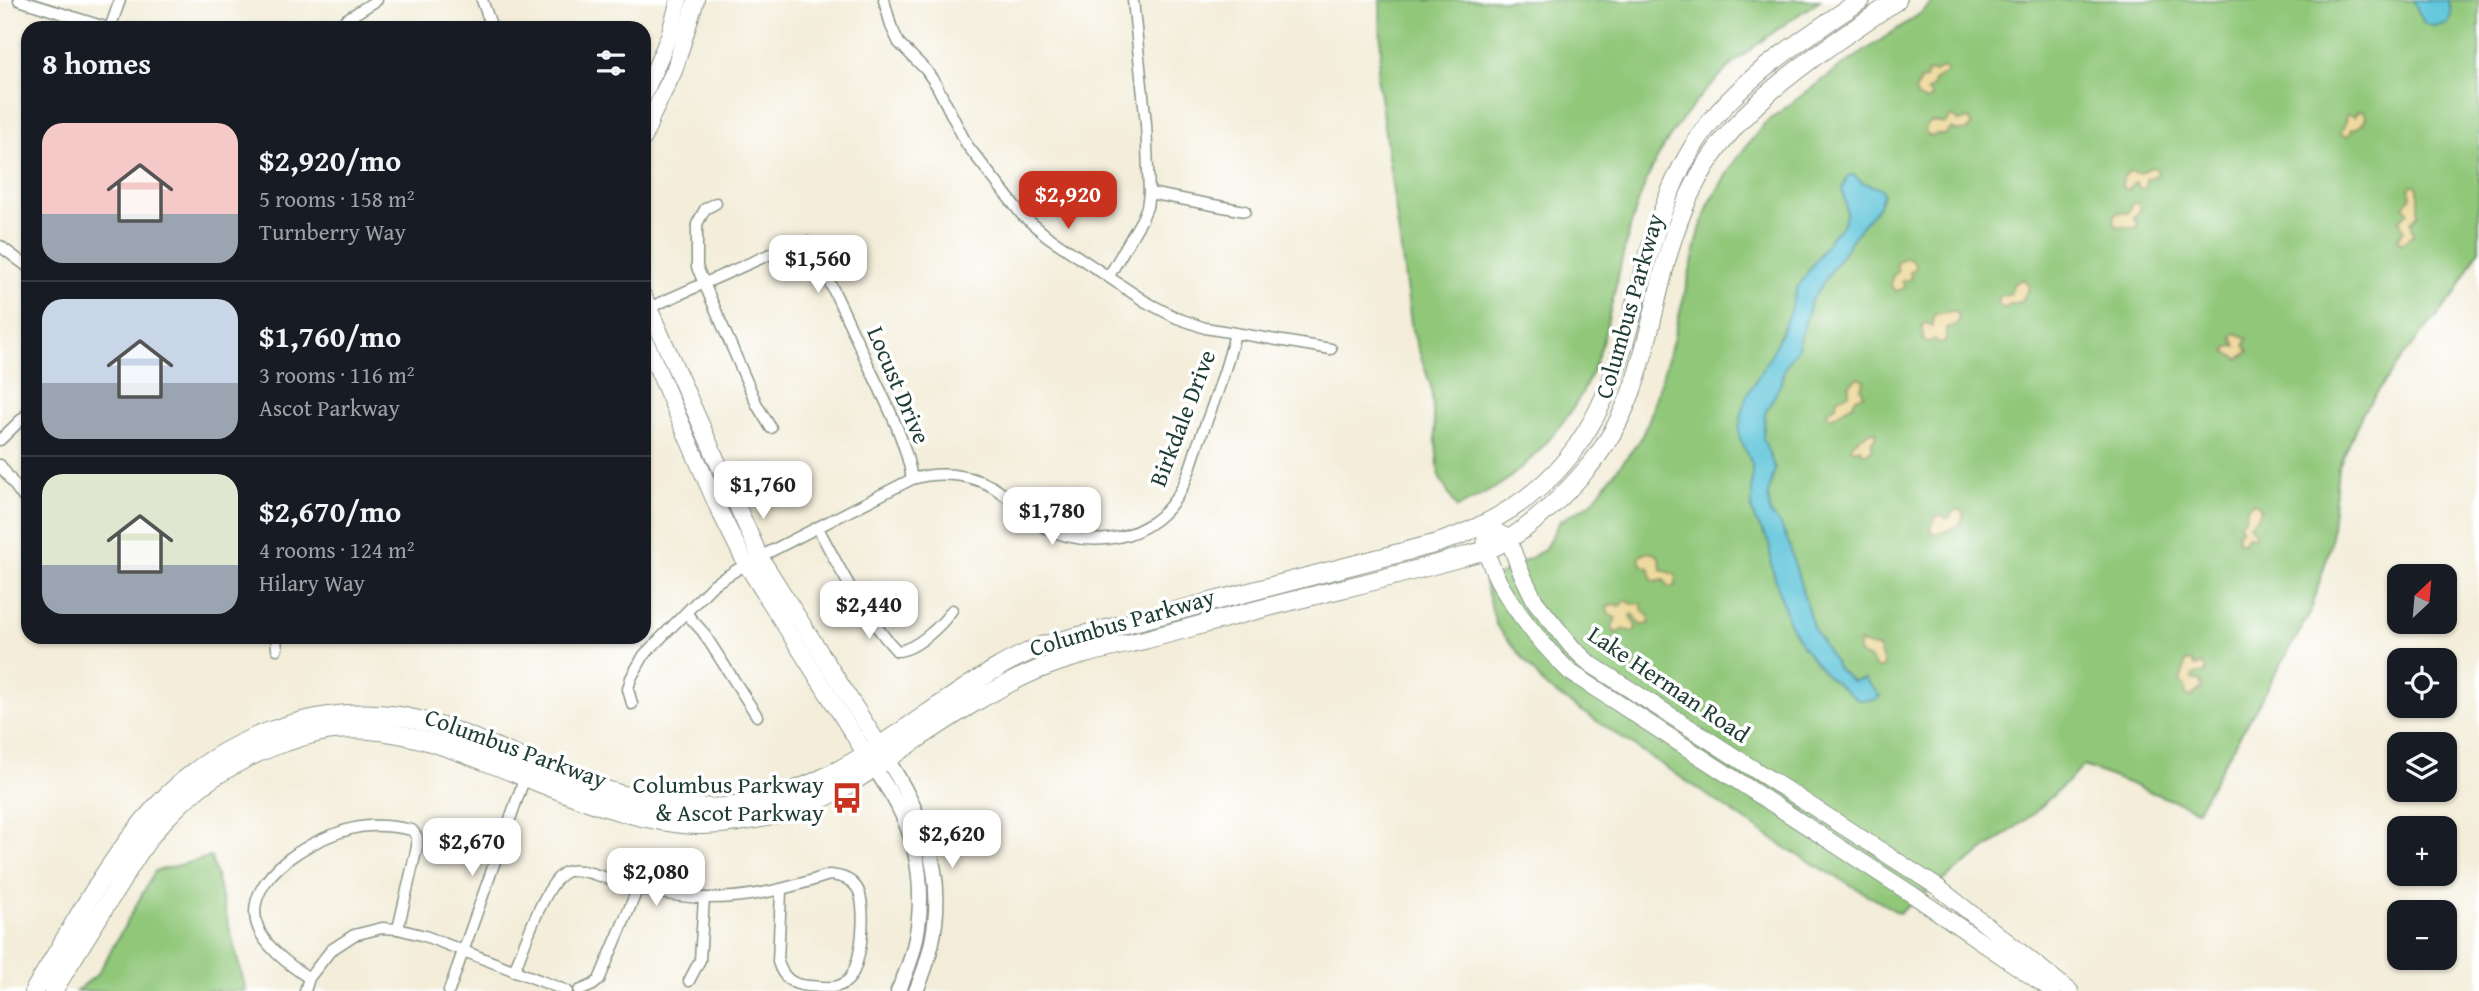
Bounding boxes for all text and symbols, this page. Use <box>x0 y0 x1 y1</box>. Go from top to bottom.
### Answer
text: 8 homes <box>42 41 151 85</box>
icon: filters <box>592 44 630 82</box>
text: $2,920/mo <box>259 138 401 182</box>
icon: home <box>98 151 182 235</box>
pin: $2,920 <box>1011 172 1125 231</box>
text: $2,920 <box>1035 177 1101 210</box>
text: 5 rooms · 158 m² <box>259 182 414 215</box>
street label: Columbus Parkway <box>1586 209 1672 403</box>
text: Turnberry Way <box>259 215 406 248</box>
pin: $1,560 <box>761 236 875 295</box>
text: $1,560 <box>785 241 851 274</box>
text: $1,760/mo <box>259 314 401 358</box>
street label: Locust Drive <box>859 321 939 449</box>
icon: home <box>98 327 182 411</box>
street label: Birkdale Drive <box>1140 345 1224 491</box>
text: 3 rooms · 116 m² <box>259 358 414 391</box>
text: Ascot Parkway <box>259 391 400 424</box>
pin: $1,760 <box>706 462 820 521</box>
text: $1,760 <box>730 467 796 500</box>
pin: $1,780 <box>995 488 1109 547</box>
text: $2,670/mo <box>259 489 401 533</box>
text: $1,780 <box>1019 493 1085 526</box>
icon: home <box>98 502 182 586</box>
text: 4 rooms · 124 m² <box>259 533 414 566</box>
north arrow <box>2387 564 2457 634</box>
map controls <box>2387 564 2457 970</box>
text: Hilary Way <box>259 566 365 599</box>
street label: Columbus Parkway <box>1025 579 1219 665</box>
pin: $2,440 <box>812 582 926 641</box>
text: $2,440 <box>836 587 902 620</box>
street label: Lake Herman Road <box>1581 617 1757 751</box>
button: locate <box>2387 648 2457 718</box>
street label: Columbus Parkway <box>420 699 612 797</box>
button: layers <box>2387 732 2457 802</box>
place label: Columbus Parkway & Ascot Parkway <box>633 767 824 830</box>
bus stop icon: Columbus Parkway & Ascot Parkway <box>830 781 864 815</box>
pin: $2,620 <box>895 810 1009 870</box>
text: $2,620 <box>919 816 985 849</box>
button: + <box>2387 816 2457 886</box>
pin: $2,670 <box>415 818 529 878</box>
text: $2,670 <box>439 824 505 857</box>
pin: $2,080 <box>599 848 713 908</box>
text: $2,080 <box>623 854 689 887</box>
button: − <box>2387 900 2457 970</box>

